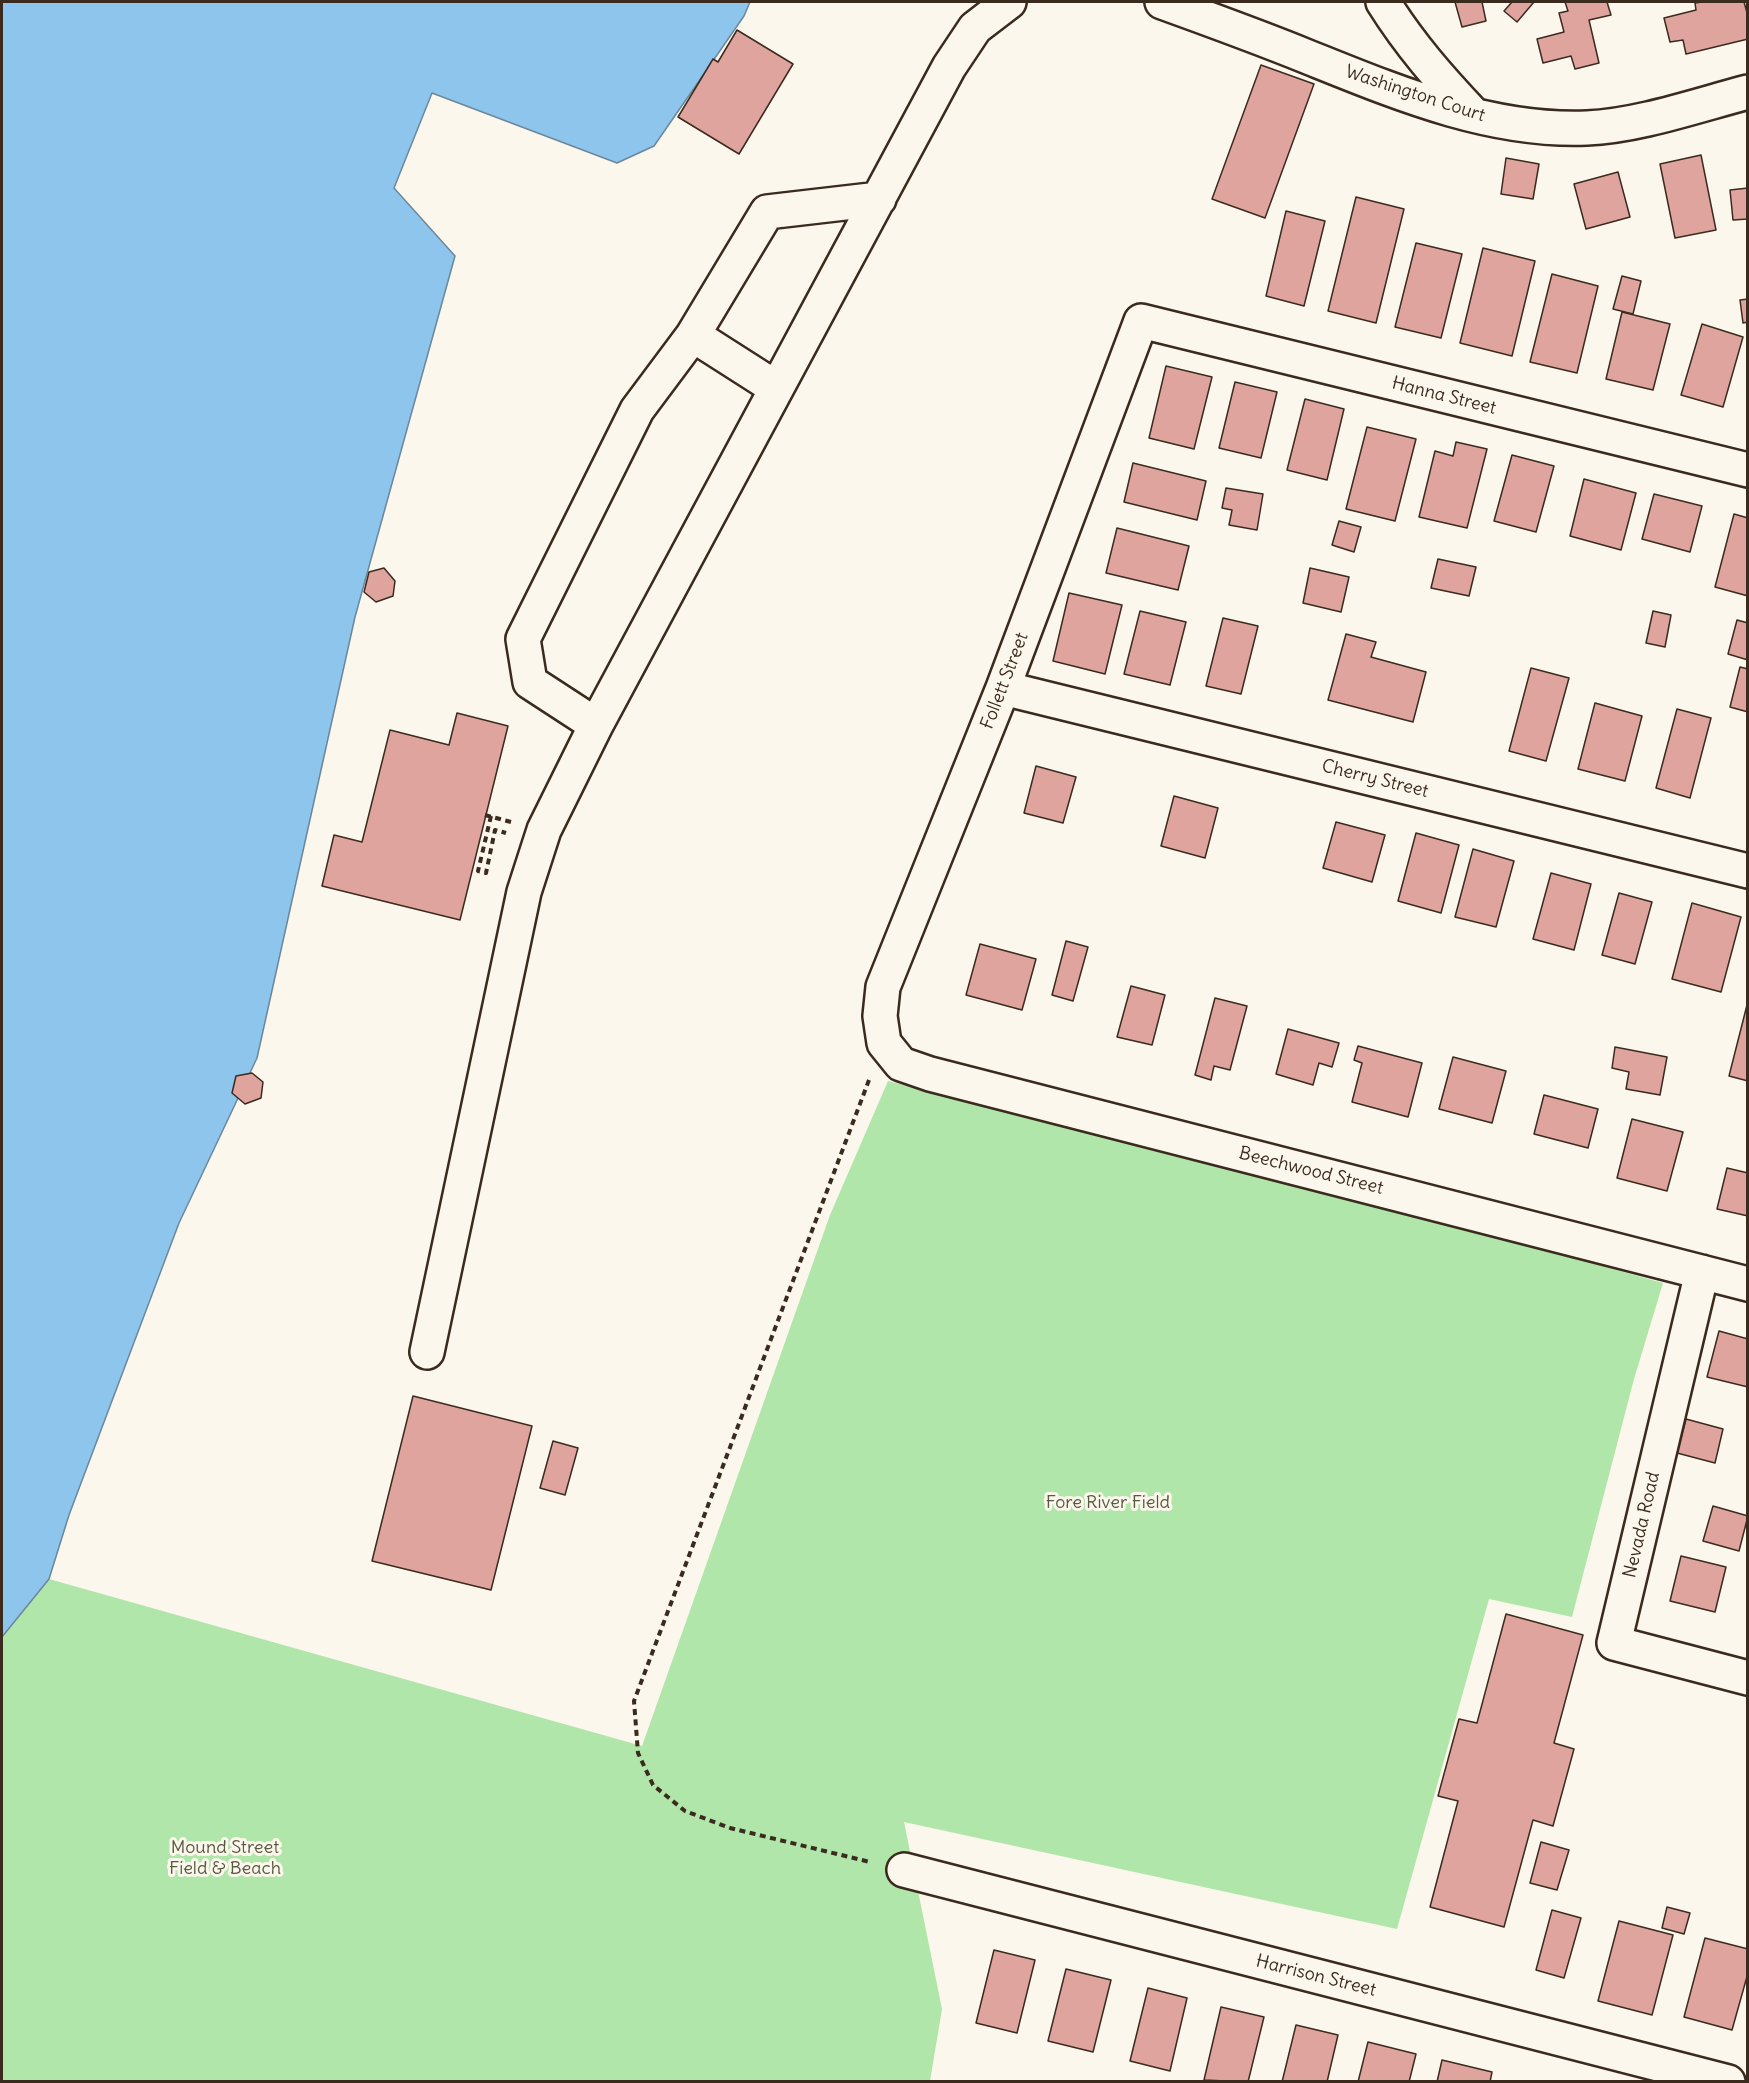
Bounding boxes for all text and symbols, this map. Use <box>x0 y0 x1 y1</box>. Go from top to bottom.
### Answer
street label: Washington Court <box>1342 61 1488 127</box>
street label: Hanna Street <box>1390 373 1498 419</box>
street label: Follett Street <box>977 630 1033 732</box>
street label: Cherry Street <box>1319 755 1431 803</box>
street label: Beechwood Street <box>1237 1143 1385 1199</box>
street label: Nevada Road <box>1619 1470 1665 1580</box>
park label: Fore River Field <box>1046 1492 1170 1514</box>
park label: Mound Street Field & Beach <box>169 1837 281 1880</box>
street label: Harrison Street <box>1254 1951 1378 2001</box>

